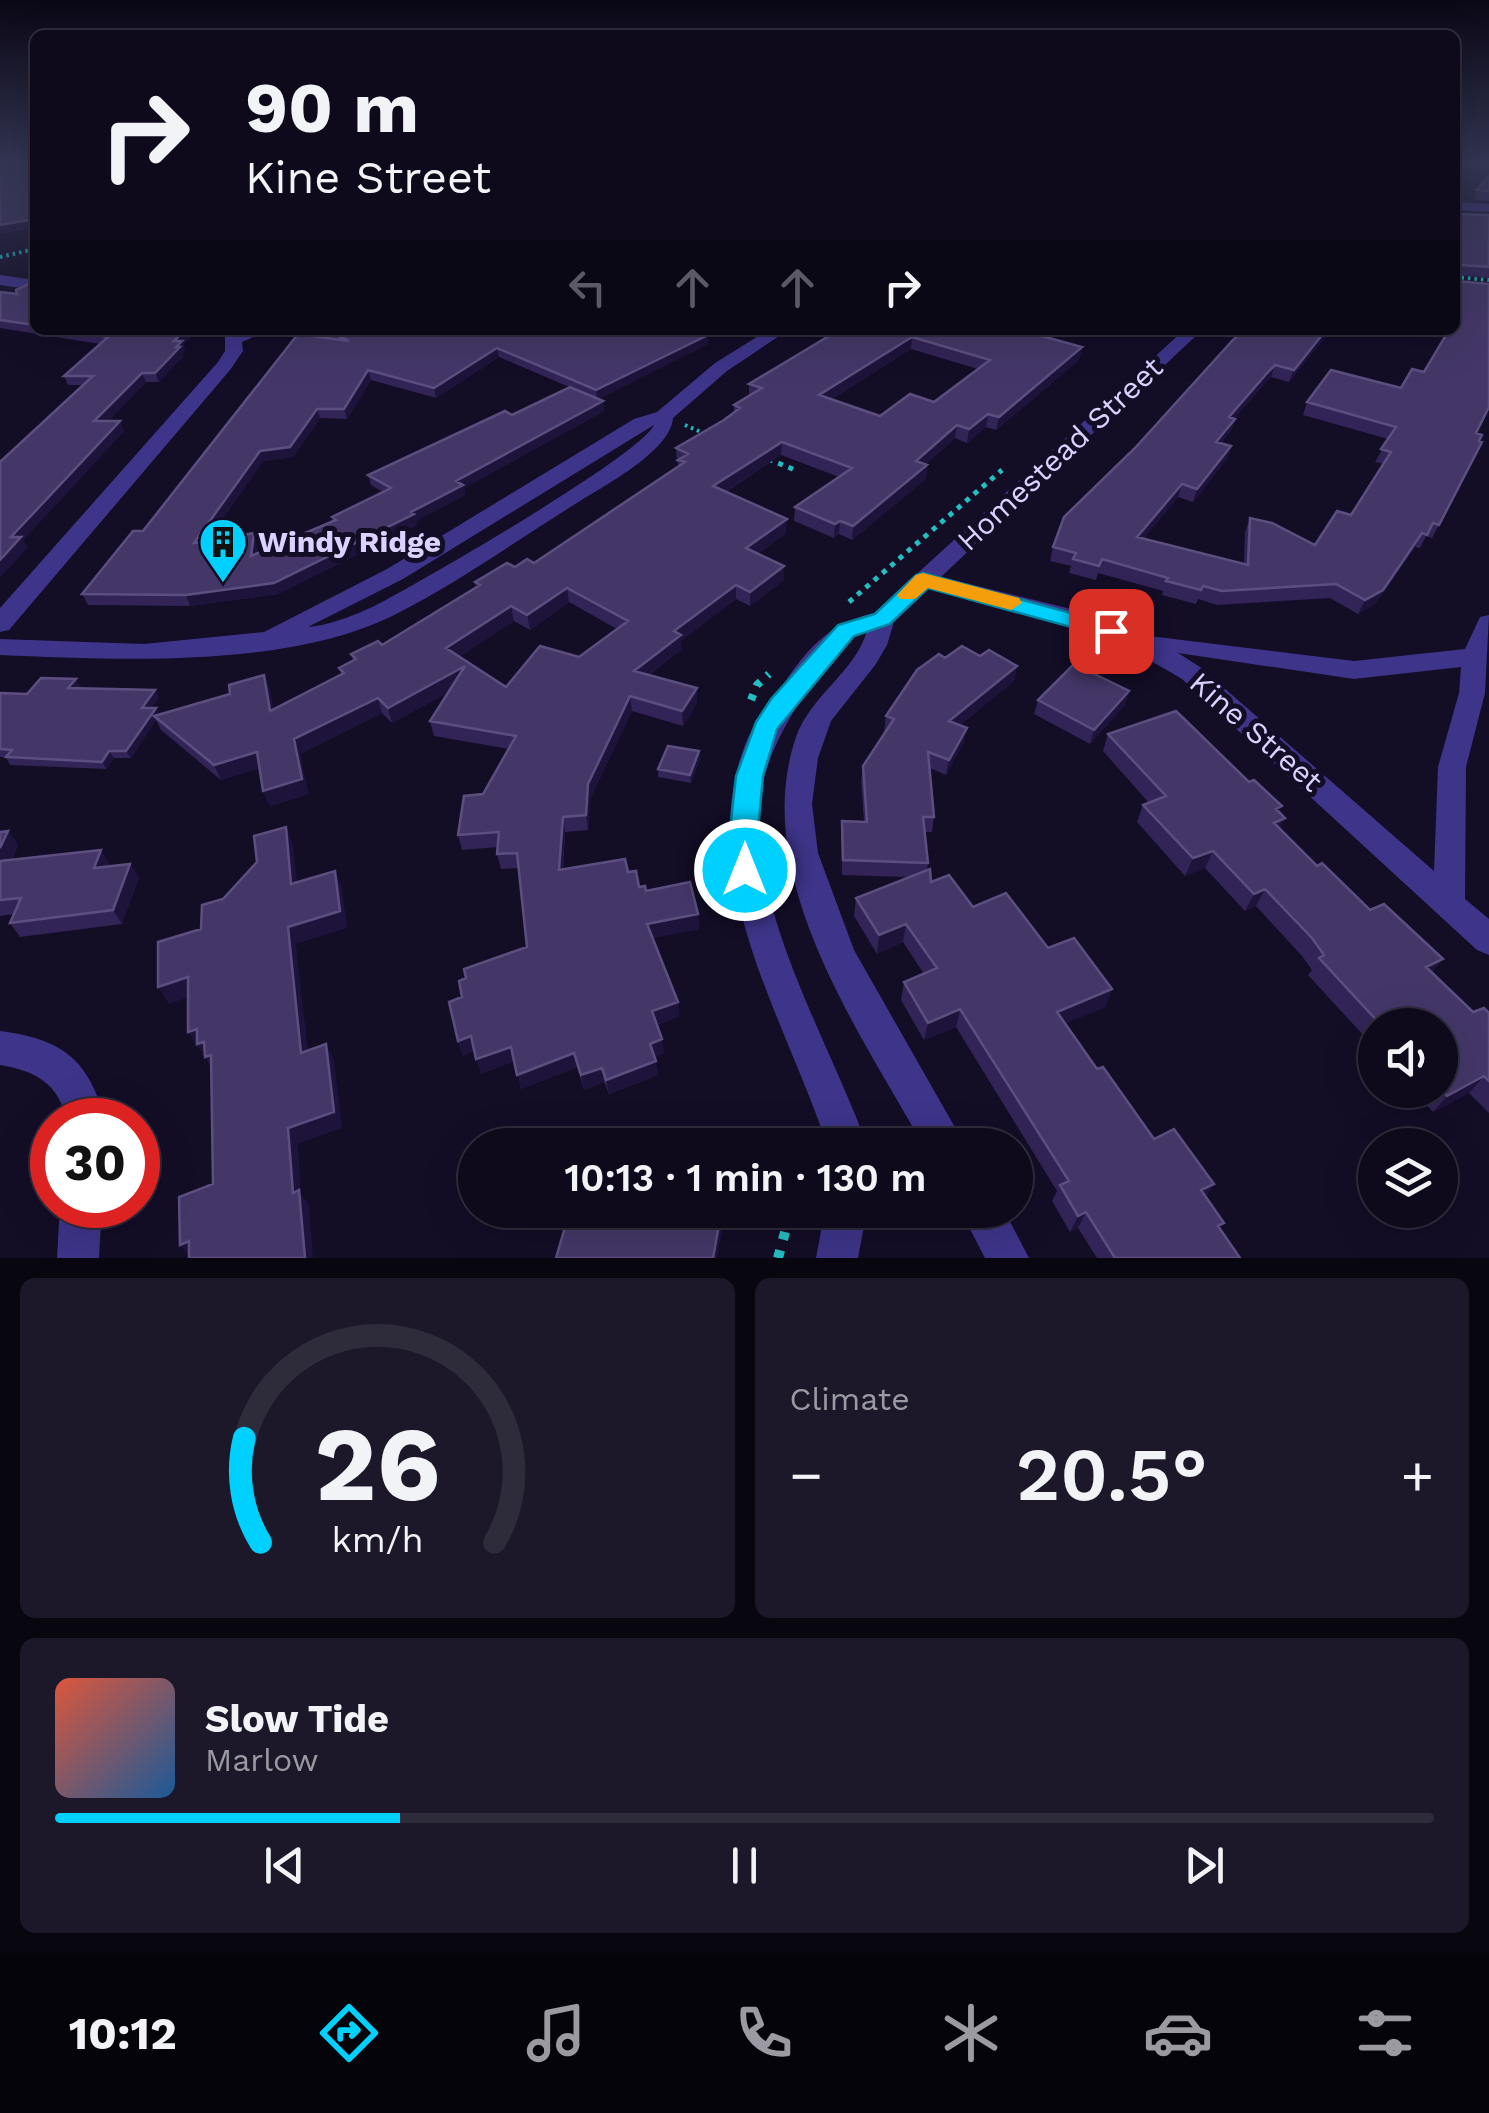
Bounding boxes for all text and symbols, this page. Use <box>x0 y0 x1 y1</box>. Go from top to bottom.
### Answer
text: 90 m <box>245 67 419 149</box>
icon: right <box>80 70 210 200</box>
text: Kine Street <box>245 151 491 204</box>
icon: left <box>560 260 615 315</box>
icon: ahead <box>665 260 720 315</box>
icon: ahead <box>770 260 825 315</box>
icon: right <box>875 260 930 315</box>
street label: Homestead Street <box>950 349 1170 558</box>
building icon: Windy Ridge <box>197 516 249 584</box>
place label: Windy Ridge <box>258 524 441 559</box>
pin <box>1069 589 1154 674</box>
icon: arrive <box>1084 604 1139 659</box>
street label: Kine Street <box>1183 665 1330 799</box>
position arrow <box>693 818 797 922</box>
map controls <box>1358 1008 1458 1228</box>
button: sound <box>1358 1008 1458 1108</box>
speed limit sign: 30 <box>30 1098 160 1228</box>
button: layers <box>1358 1128 1458 1228</box>
text: 10:13 · 1 min · 130 m <box>564 1156 927 1200</box>
text: Climate <box>790 1380 910 1418</box>
text: 26 <box>314 1403 440 1525</box>
text: 20.5° <box>1016 1430 1208 1518</box>
text: − <box>790 1443 823 1507</box>
text: + <box>1401 1443 1434 1507</box>
text: km/h <box>331 1519 423 1561</box>
text: Slow Tide <box>205 1697 389 1741</box>
text: Marlow <box>205 1741 319 1779</box>
icon: previous <box>257 1838 312 1893</box>
icon: pause <box>717 1838 772 1893</box>
icon: next <box>1177 1838 1232 1893</box>
icon: directions <box>314 1998 384 2068</box>
icon: music <box>521 1998 591 2068</box>
icon: phone <box>729 1998 799 2068</box>
icon: climate <box>936 1998 1006 2068</box>
icon: car <box>1143 1998 1213 2068</box>
icon: filters <box>1350 1998 1420 2068</box>
text: 10:12 <box>69 2007 177 2060</box>

